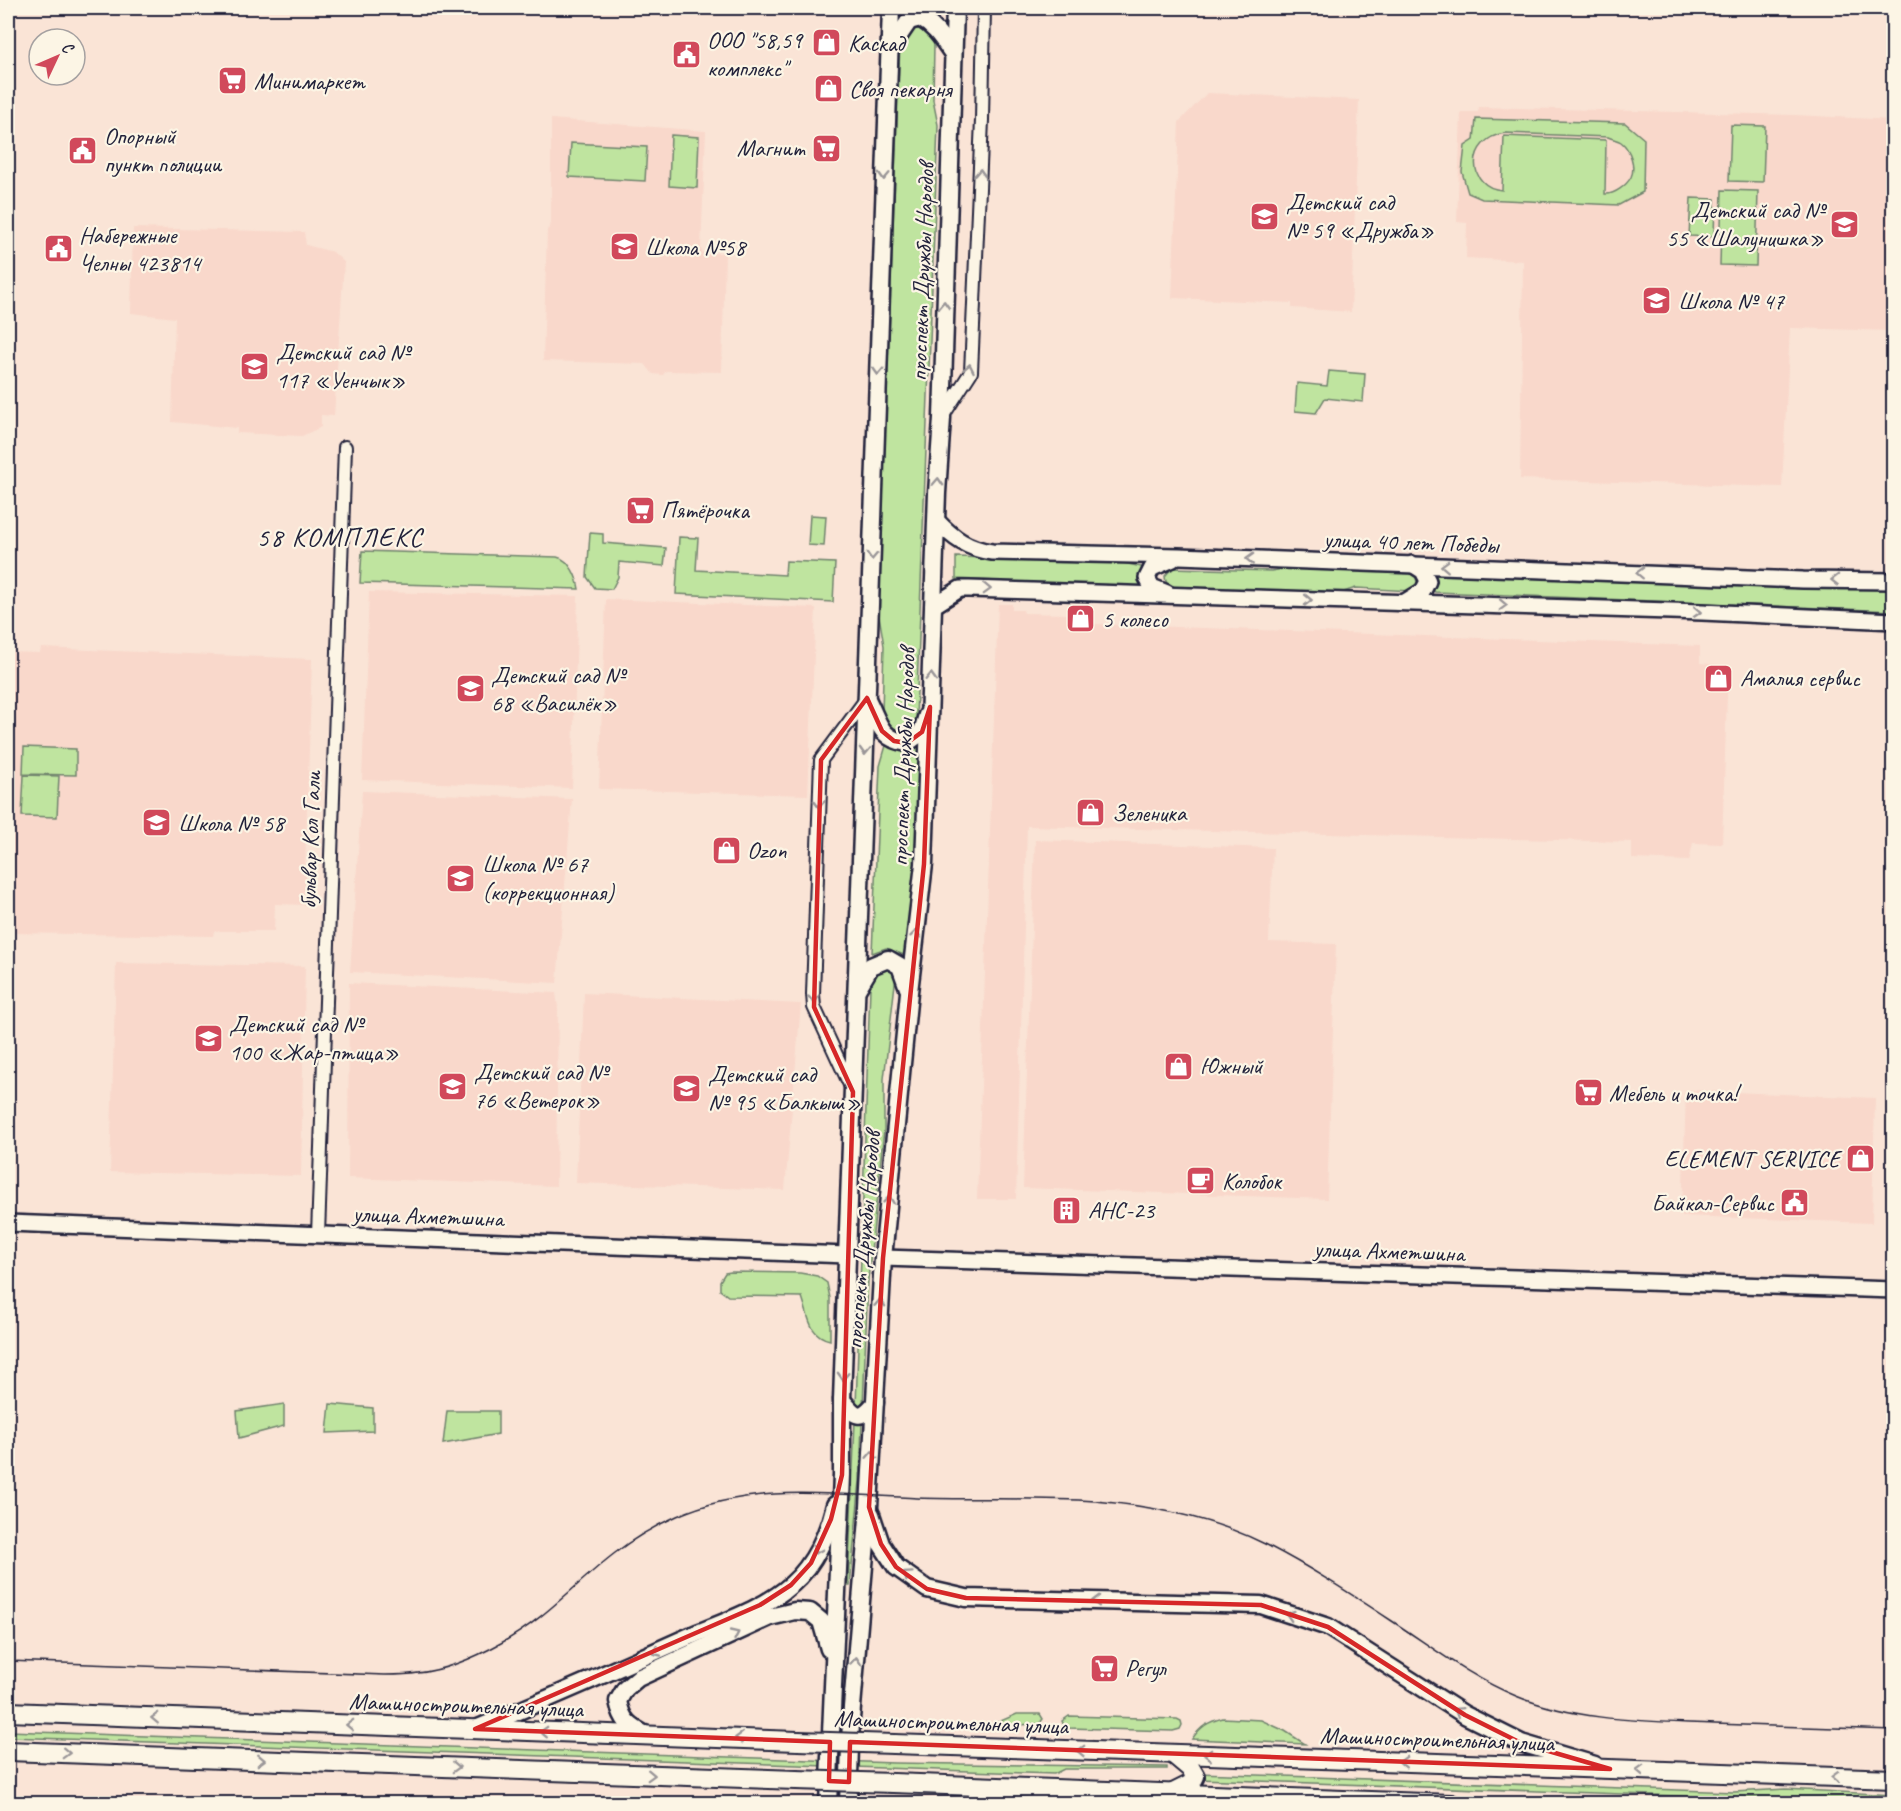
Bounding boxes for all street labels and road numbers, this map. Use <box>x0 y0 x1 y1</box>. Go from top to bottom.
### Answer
street label: проспект Дружбы Народов <box>903 158 941 382</box>
street label: улица 40 лет Победы <box>1321 524 1501 560</box>
street label: проспект Дружбы Народов <box>884 643 922 867</box>
street label: бульвар Кол Гали <box>293 769 327 909</box>
street label: проспект Дружбы Народов <box>839 1125 888 1350</box>
street label: улица Ахметшина <box>350 1198 506 1234</box>
street label: улица Ахметшина <box>1311 1233 1467 1269</box>
street label: Машиностроительная улица <box>349 1686 585 1724</box>
street label: Машиностроительная улица <box>834 1703 1070 1741</box>
street label: Машиностроительная улица <box>1320 1720 1556 1758</box>

